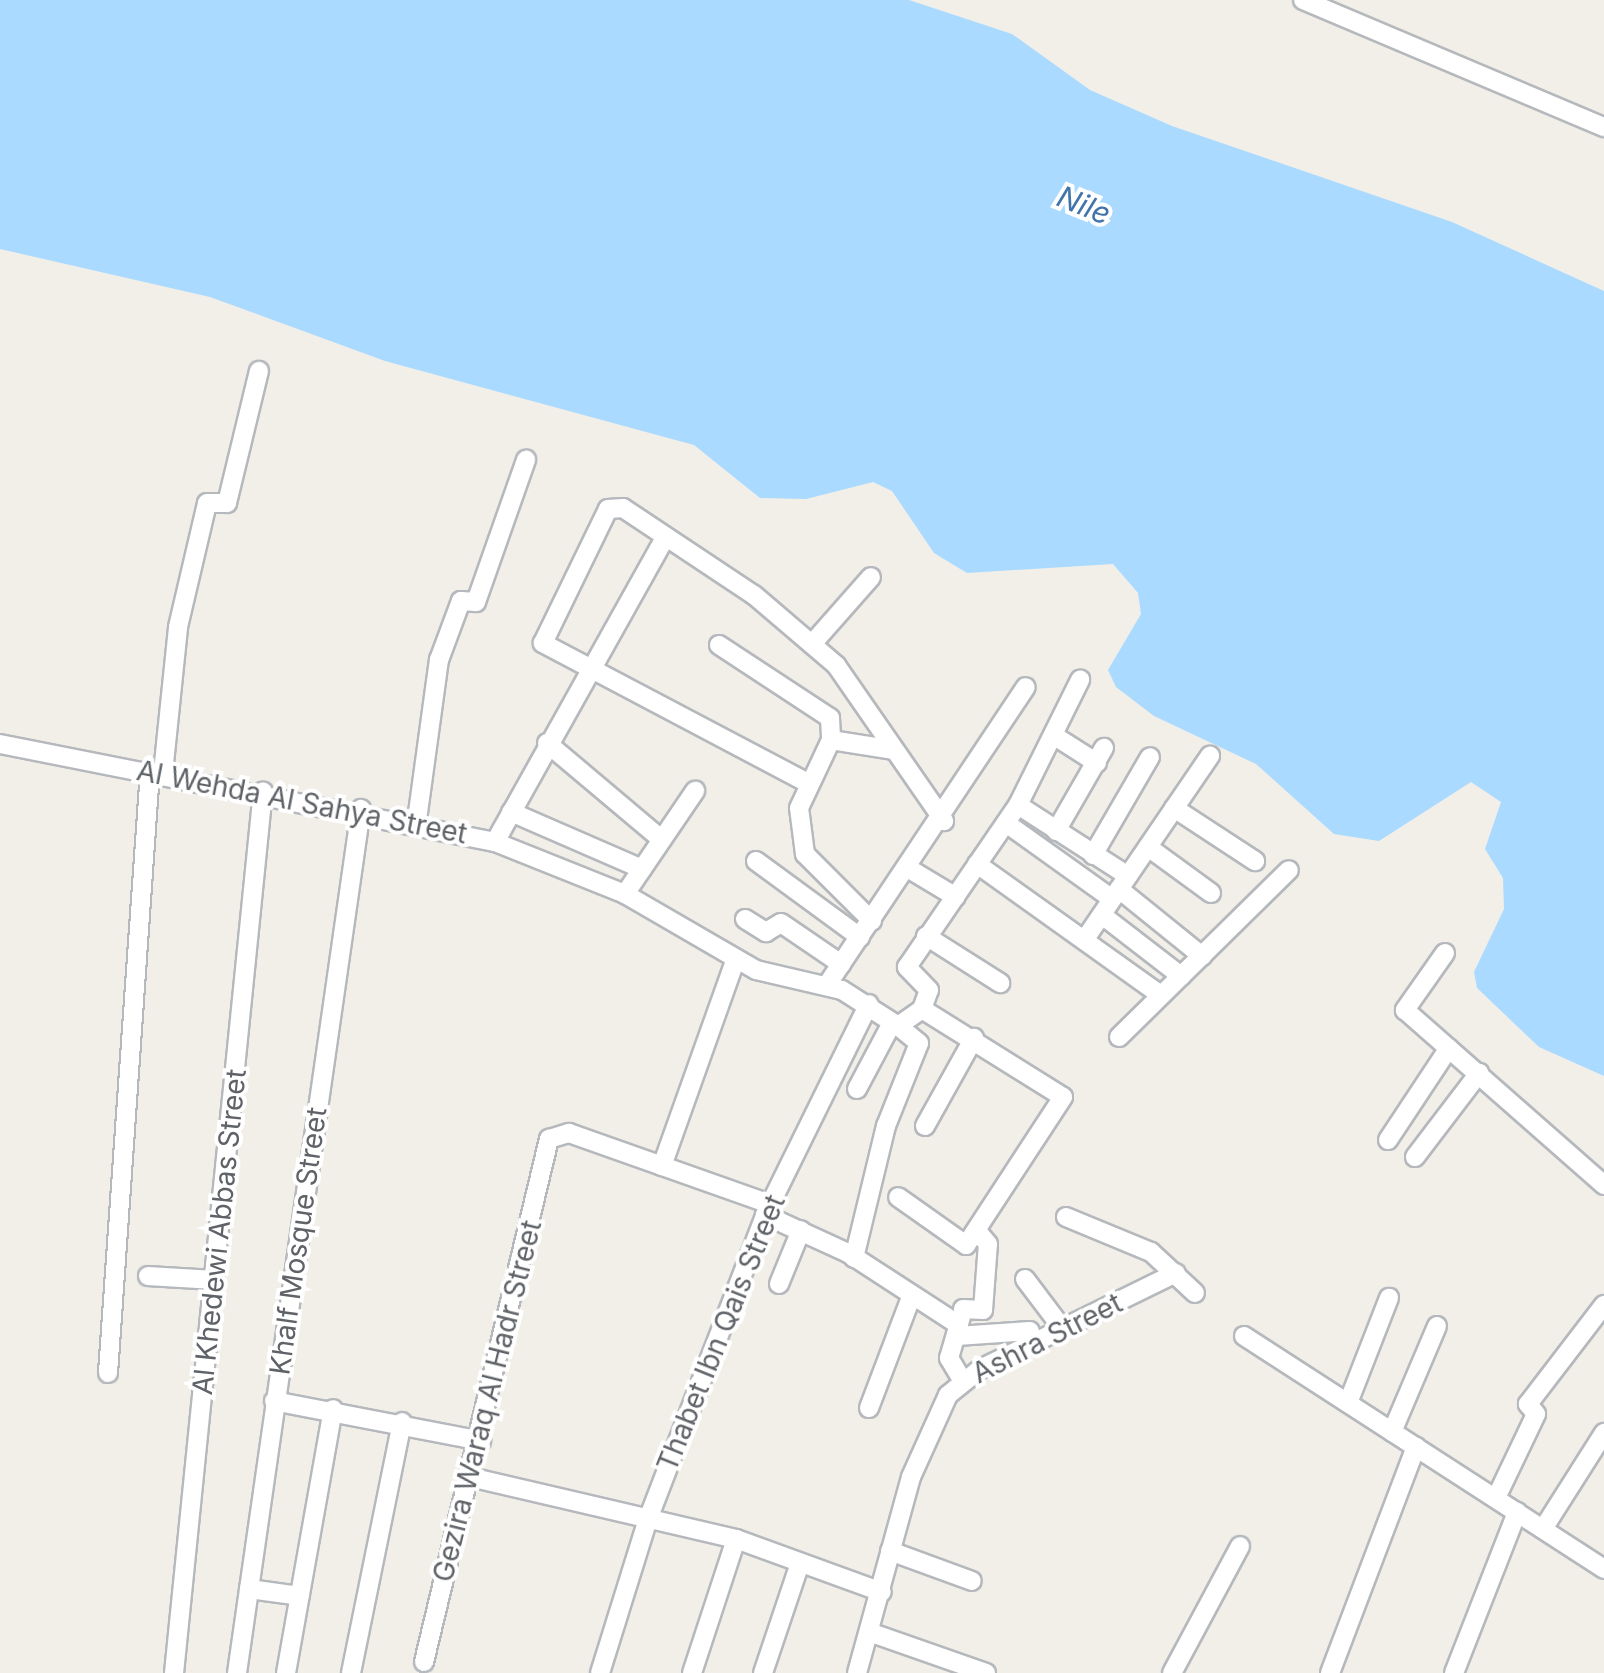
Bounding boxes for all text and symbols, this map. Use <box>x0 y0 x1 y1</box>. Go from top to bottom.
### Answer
water label: Nile <box>1052 178 1116 232</box>
street label: Al Wehda Al Sahya Street <box>134 753 470 851</box>
street label: Al Khedewi Abbas Street <box>185 1067 253 1397</box>
street label: Khalf Mosque Street <box>263 1105 333 1377</box>
street label: Thabet Ibn Qais Street <box>650 1190 792 1476</box>
street label: Gezira Waraq Al Hadr Street <box>426 1217 548 1585</box>
street label: Ashra Street <box>966 1286 1128 1390</box>

